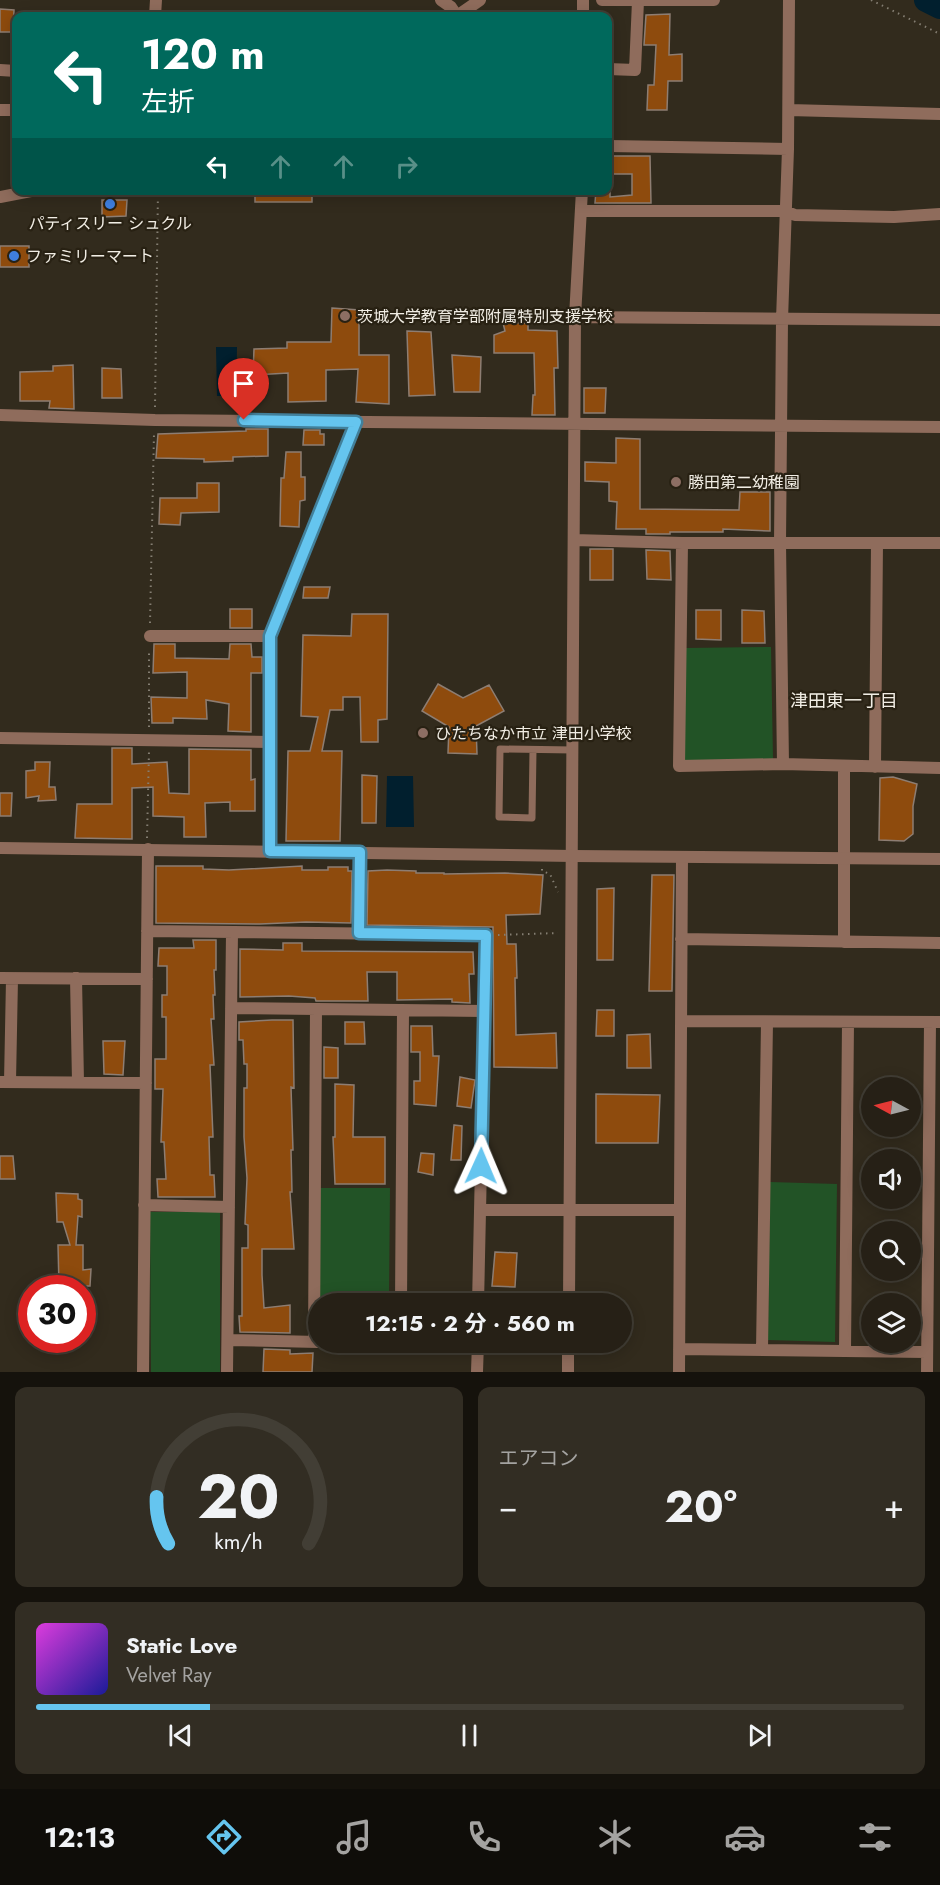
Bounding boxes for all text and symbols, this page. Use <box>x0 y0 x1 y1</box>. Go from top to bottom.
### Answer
text: 120 m <box>141 24 265 85</box>
icon: left <box>42 36 120 114</box>
text: 左折 <box>141 82 195 121</box>
icon: left <box>201 150 234 183</box>
icon: ahead <box>264 150 297 183</box>
icon: ahead <box>327 150 360 183</box>
icon: right <box>390 150 423 183</box>
marker: パティスリー シュクル <box>103 197 117 211</box>
place label: パティスリー シュクル <box>28 212 192 235</box>
place label: ファミリーマート <box>26 245 154 268</box>
marker: ファミリーマート <box>7 249 21 263</box>
place label: 茨城大学教育学部附属特別支援学校 <box>357 305 613 328</box>
marker: 茨城大学教育学部附属特別支援学校 <box>338 309 352 323</box>
pin <box>218 358 269 420</box>
icon: arrive <box>227 367 260 400</box>
place label: 勝田第二幼稚園 <box>688 471 800 494</box>
marker: 勝田第二幼稚園 <box>669 475 683 489</box>
district label: 津田東一丁目 <box>790 688 898 714</box>
place label: ひたちなか市立 津田小学校 <box>435 722 632 745</box>
marker: ひたちなか市立 津田小学校 <box>416 726 430 740</box>
north arrow <box>861 1077 921 1137</box>
map controls <box>861 1077 921 1353</box>
position arrow <box>449 1134 513 1198</box>
button: sound <box>861 1149 921 1209</box>
button: search <box>861 1221 921 1281</box>
speed limit sign: 30 <box>18 1275 96 1353</box>
button: layers <box>861 1293 921 1353</box>
text: 12:15 · 2 分 · 560 m <box>365 1307 575 1339</box>
text: エアコン <box>499 1444 579 1473</box>
text: 20 <box>198 1451 280 1541</box>
text: 20° <box>665 1474 737 1539</box>
text: − <box>499 1483 518 1530</box>
text: + <box>884 1483 904 1530</box>
text: km/h <box>215 1526 263 1557</box>
text: Static Love <box>126 1629 237 1661</box>
text: Velvet Ray <box>126 1661 212 1690</box>
icon: previous <box>164 1719 197 1752</box>
icon: pause <box>453 1719 486 1752</box>
icon: next <box>743 1719 776 1752</box>
icon: directions <box>203 1816 245 1858</box>
icon: music <box>333 1816 375 1858</box>
icon: phone <box>463 1816 505 1858</box>
icon: climate <box>594 1816 636 1858</box>
icon: car <box>724 1816 766 1858</box>
icon: filters <box>854 1816 896 1858</box>
text: 12:13 <box>44 1818 115 1857</box>

